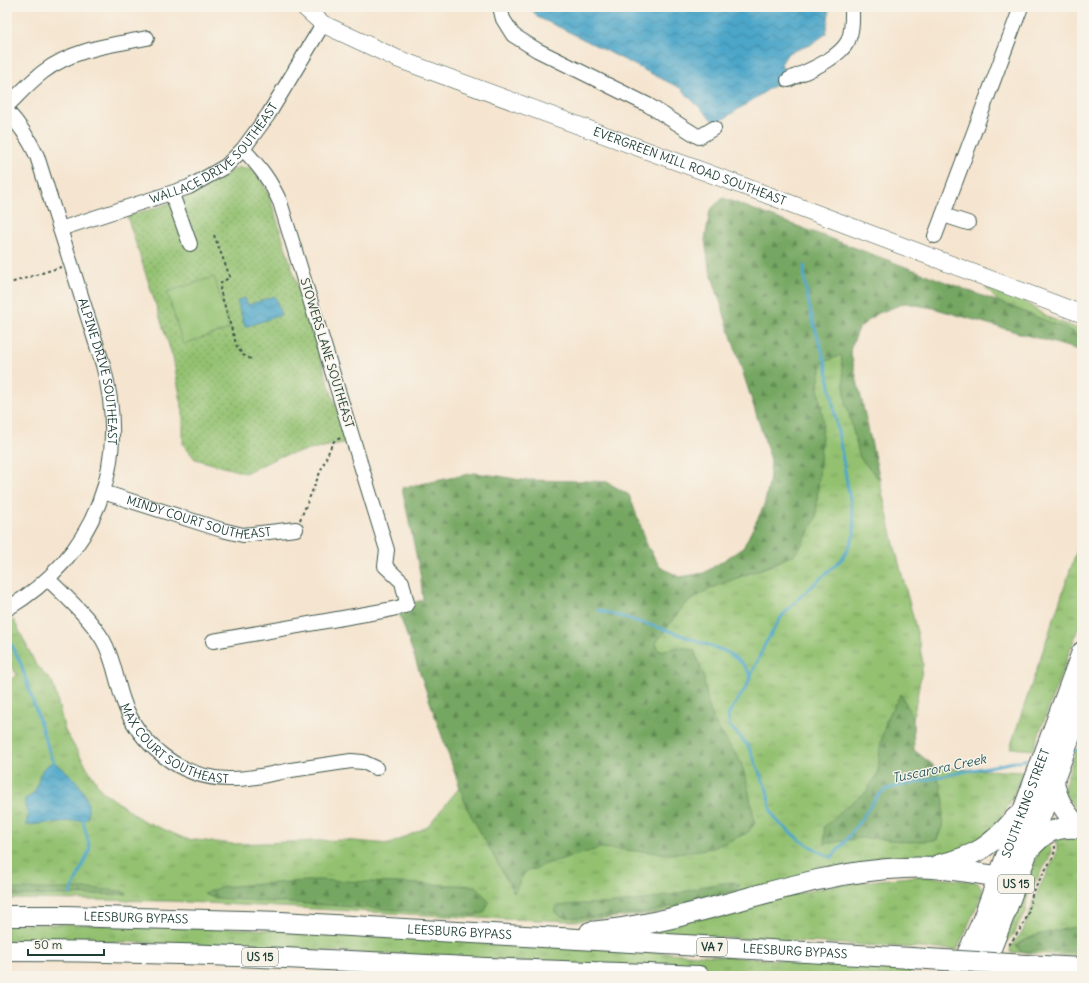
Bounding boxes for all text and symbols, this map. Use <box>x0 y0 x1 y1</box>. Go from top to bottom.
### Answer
street label: WALLACE DRIVE SOUTHEAST <box>148 100 281 206</box>
street label: EVERGREEN MILL ROAD SOUTHEAST <box>591 124 788 208</box>
street label: STOWERS LANE SOUTHEAST <box>297 276 357 430</box>
street label: ALPINE DRIVE SOUTHEAST <box>75 296 120 445</box>
street label: MINDY COURT SOUTHEAST <box>125 492 272 542</box>
street label: MAX COURT SOUTHEAST <box>118 701 229 786</box>
street label: SOUTH KING STREET <box>998 746 1052 860</box>
water label: Tuscarora Creek <box>891 750 989 787</box>
road number: US 15 <box>998 875 1034 893</box>
street label: LEESBURG BYPASS <box>83 909 189 926</box>
street label: LEESBURG BYPASS <box>407 921 513 942</box>
scale bar <box>28 931 104 957</box>
text: 50 m <box>34 937 63 952</box>
road number: VA 7 <box>697 938 727 956</box>
street label: LEESBURG BYPASS <box>742 940 848 961</box>
road number: US 15 <box>242 948 278 966</box>

